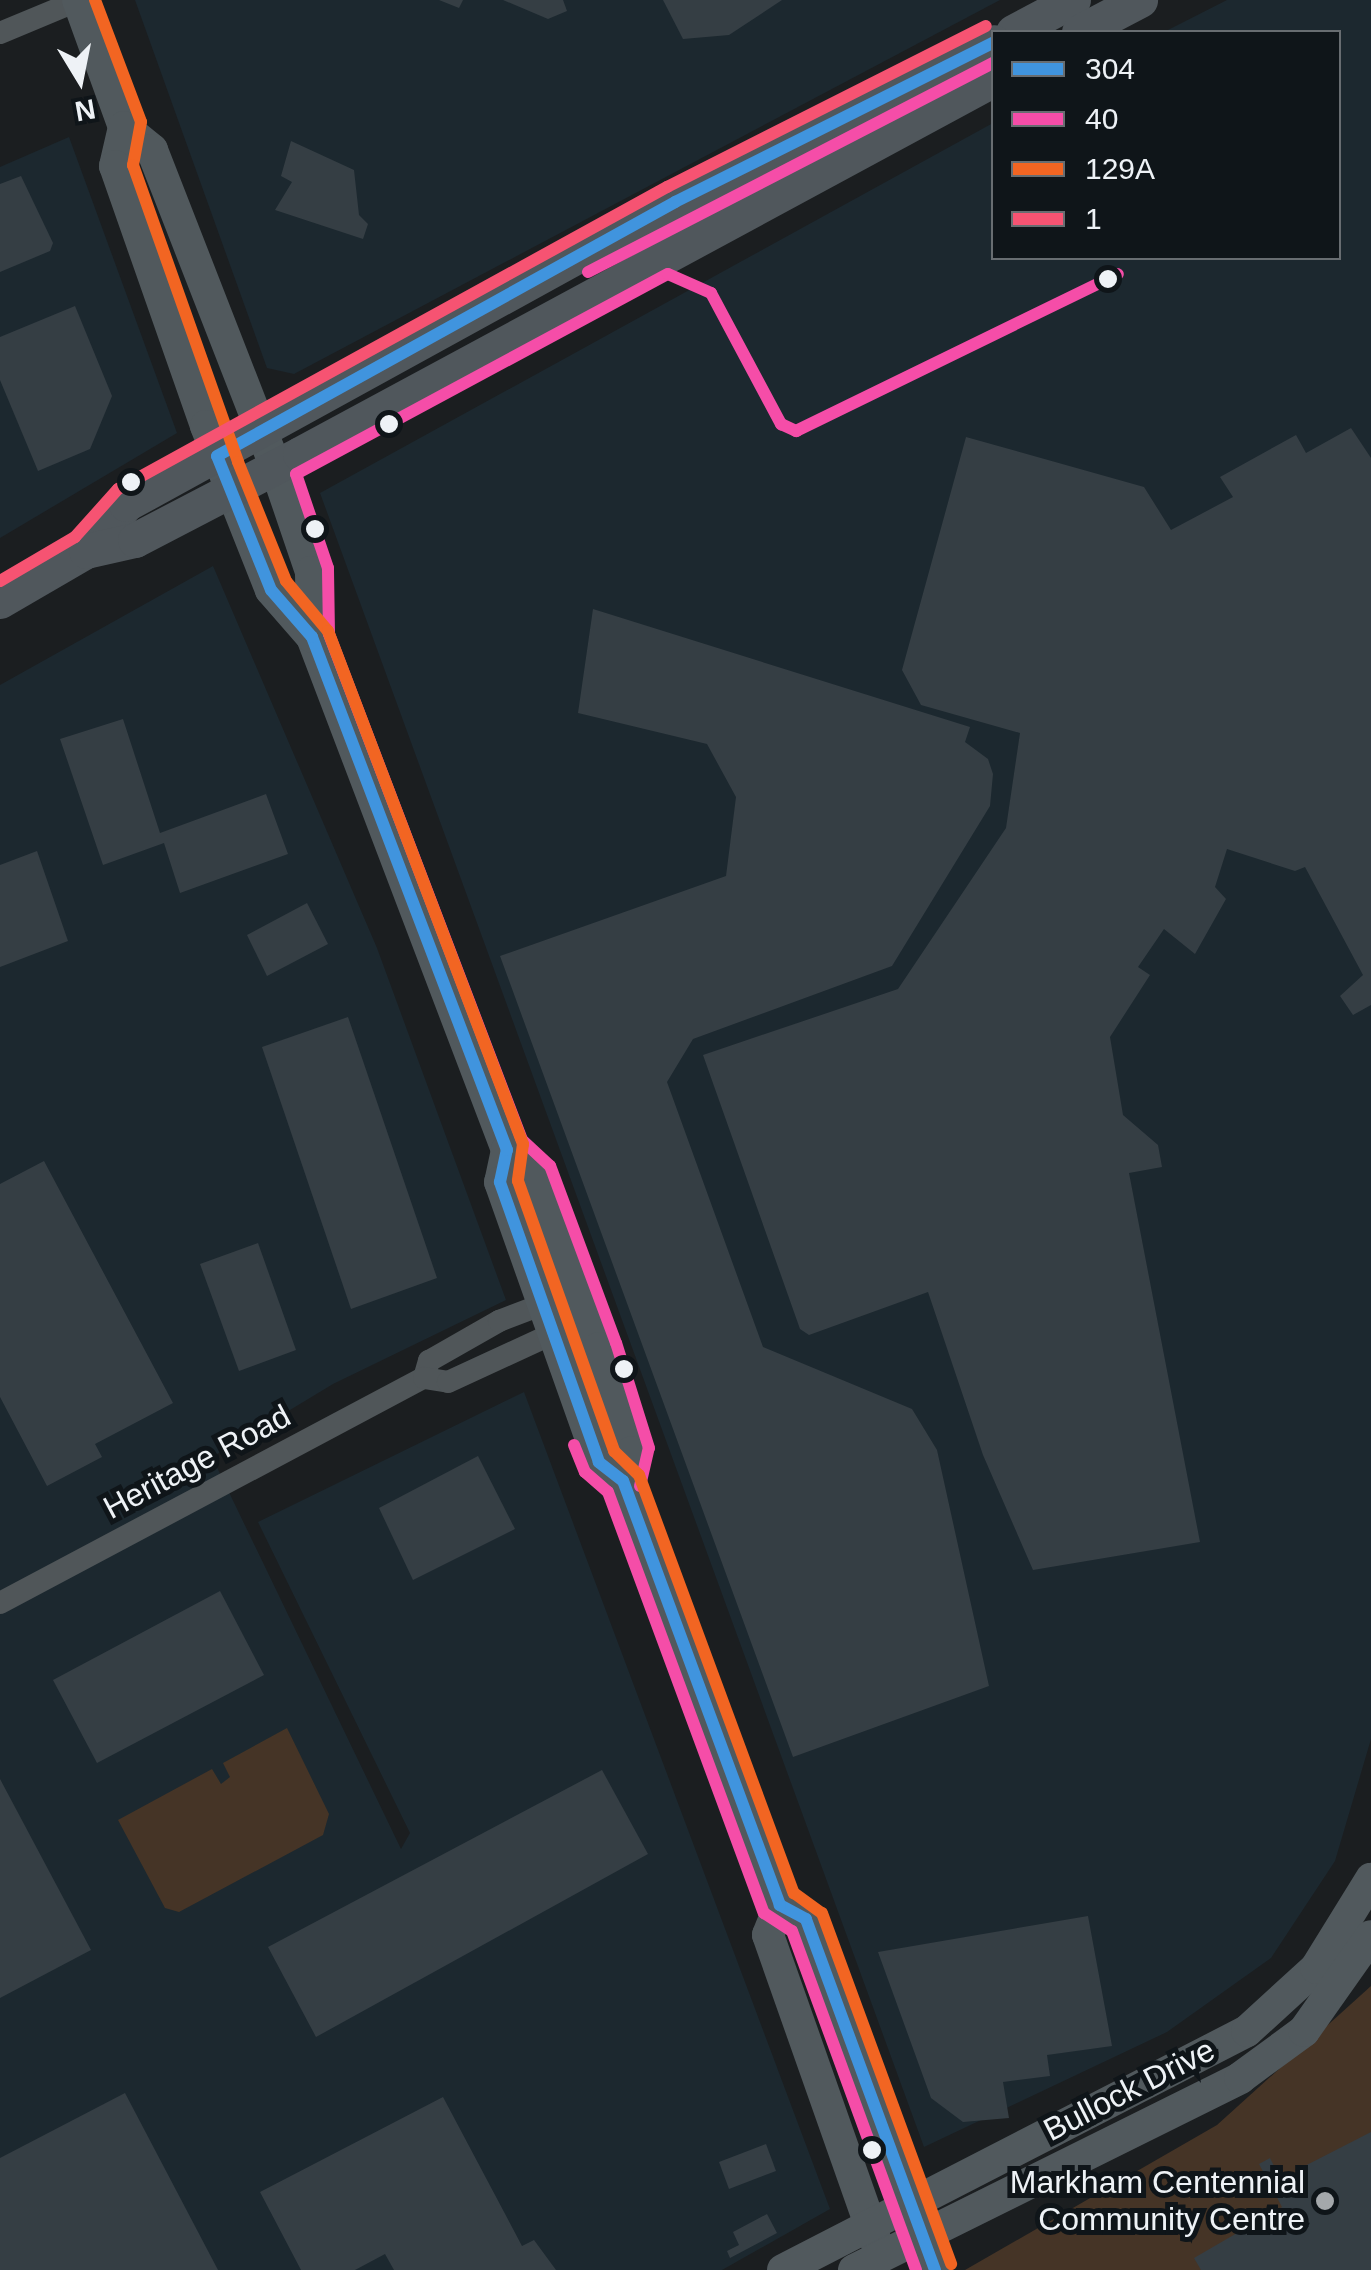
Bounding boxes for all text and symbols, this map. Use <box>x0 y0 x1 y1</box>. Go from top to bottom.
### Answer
north arrow <box>30 30 130 130</box>
legend <box>991 30 1341 260</box>
text: 304 <box>1085 52 1135 85</box>
text: N <box>73 93 98 127</box>
text: 40 <box>1085 102 1118 135</box>
text: 129A <box>1085 152 1155 185</box>
text: 1 <box>1085 202 1102 235</box>
unlabelled marker <box>1098 269 1118 289</box>
unlabelled marker <box>379 414 399 434</box>
unlabelled marker <box>121 472 141 492</box>
unlabelled marker <box>305 519 325 539</box>
unlabelled marker <box>614 1359 634 1379</box>
street label: Heritage Road <box>97 1397 297 1527</box>
street label: Bullock Drive <box>1037 2031 1221 2149</box>
unlabelled marker <box>862 2140 882 2160</box>
place label: Markham Centennial Community Centre <box>1010 2164 1305 2239</box>
marker: Markham Centennial Community Centre <box>1314 2190 1336 2212</box>

